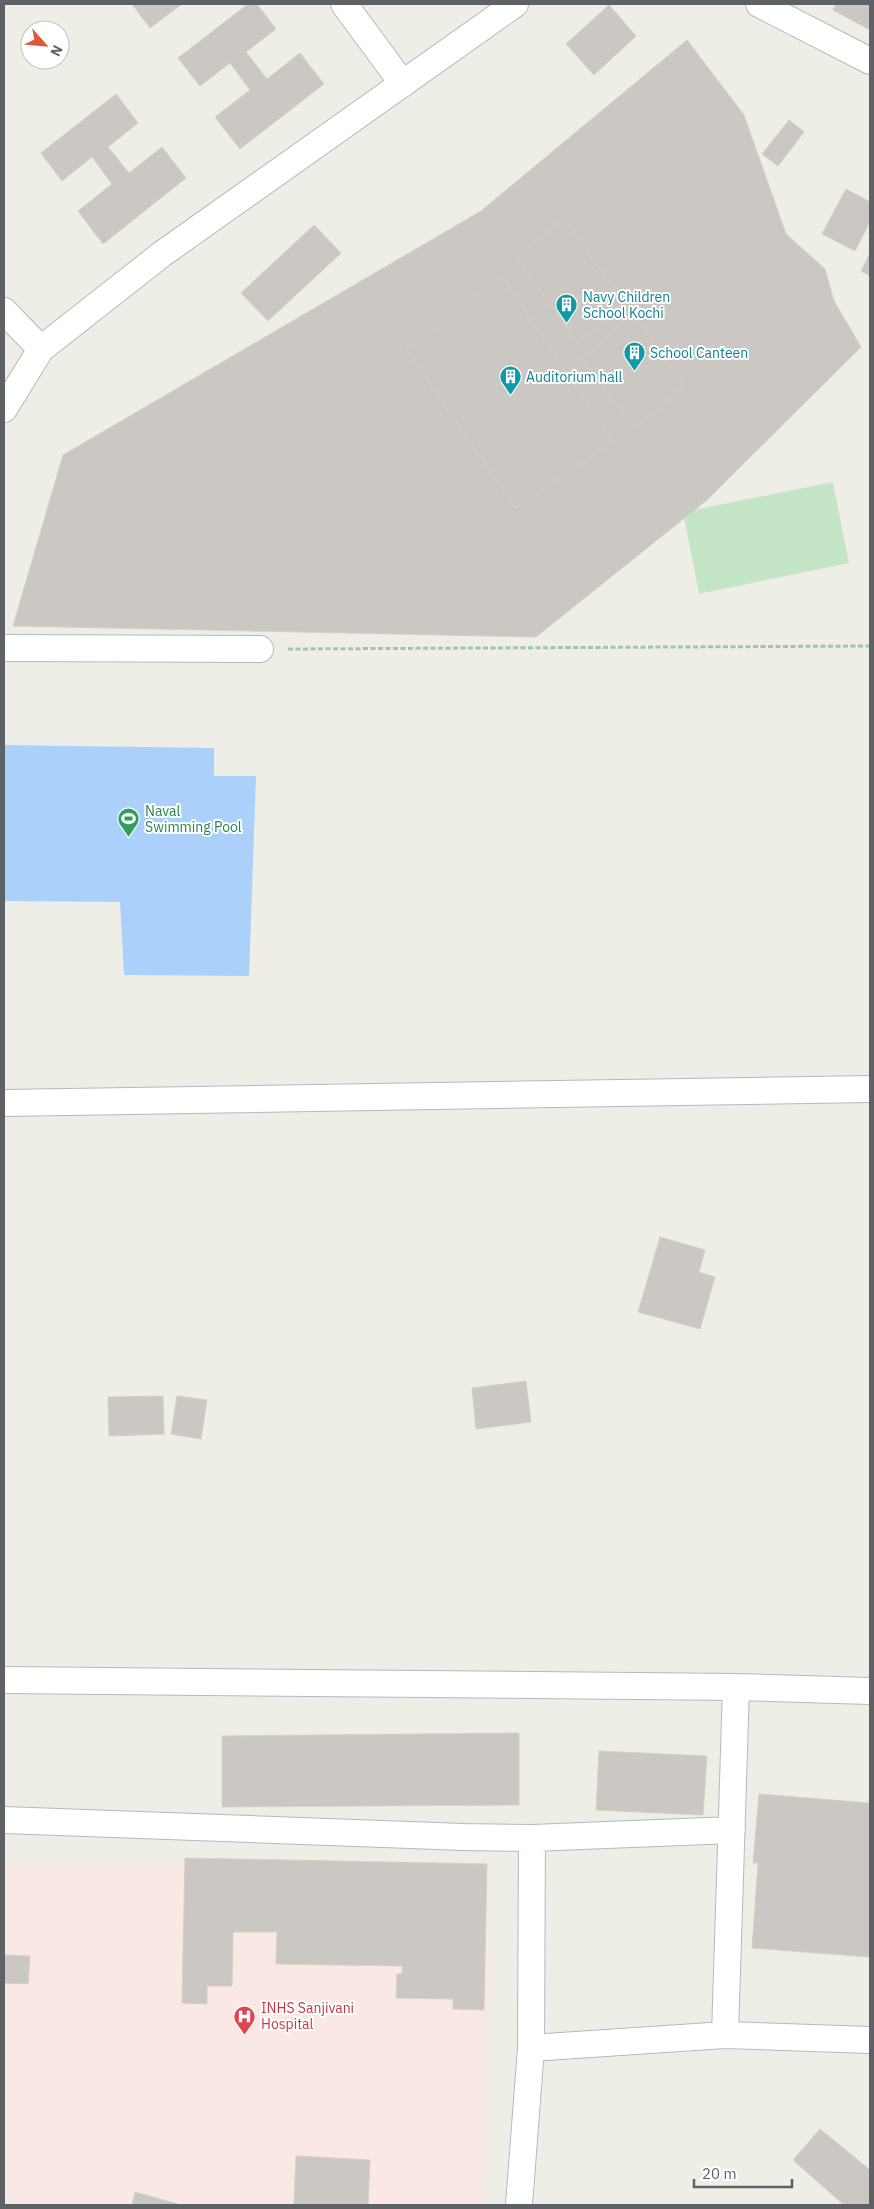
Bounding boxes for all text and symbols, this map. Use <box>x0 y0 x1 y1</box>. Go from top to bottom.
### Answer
north arrow <box>20 20 70 70</box>
text: N <box>46 42 67 60</box>
place label: Navy Children School Kochi <box>583 288 670 322</box>
building icon: Navy Children School Kochi <box>555 293 579 324</box>
building icon: School Canteen <box>622 341 646 372</box>
place label: School Canteen <box>650 344 748 362</box>
building icon: Auditorium hall <box>498 365 522 396</box>
place label: Auditorium hall <box>526 368 623 386</box>
place label: Naval Swimming Pool <box>145 802 242 836</box>
sports icon: Naval Swimming Pool <box>117 807 141 838</box>
place label: INHS Sanjivani Hospital <box>261 1999 354 2033</box>
hospital icon: INHS Sanjivani Hospital <box>233 2004 257 2035</box>
scale bar <box>694 2156 792 2188</box>
text: 20 m <box>702 2164 737 2183</box>

